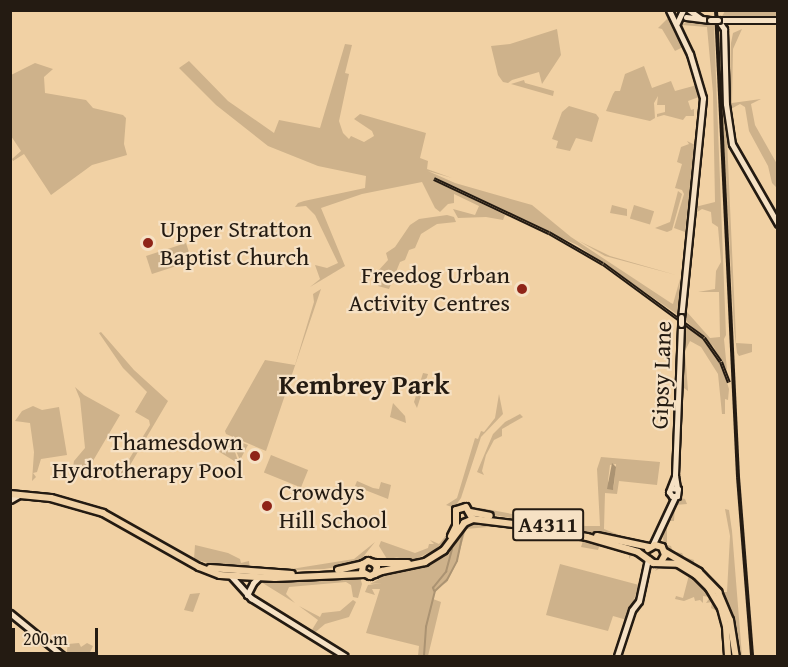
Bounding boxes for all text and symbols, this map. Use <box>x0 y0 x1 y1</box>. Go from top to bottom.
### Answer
place label: Upper Stratton Baptist Church <box>160 215 312 271</box>
marker: Upper Stratton Baptist Church <box>141 236 155 250</box>
place label: Freedog Urban Activity Centres <box>349 261 510 317</box>
marker: Freedog Urban Activity Centres <box>515 282 529 296</box>
street label: Gipsy Lane <box>645 320 677 430</box>
district label: Kembrey Park <box>279 369 449 401</box>
place label: Thamesdown Hydrotherapy Pool <box>52 428 243 484</box>
marker: Thamesdown Hydrotherapy Pool <box>248 449 262 463</box>
place label: Crowdys Hill School <box>279 478 387 534</box>
marker: Crowdys Hill School <box>260 499 274 513</box>
road number: A4311 <box>512 506 584 544</box>
scale bar <box>15 616 100 654</box>
text: 200 m <box>23 625 68 652</box>

